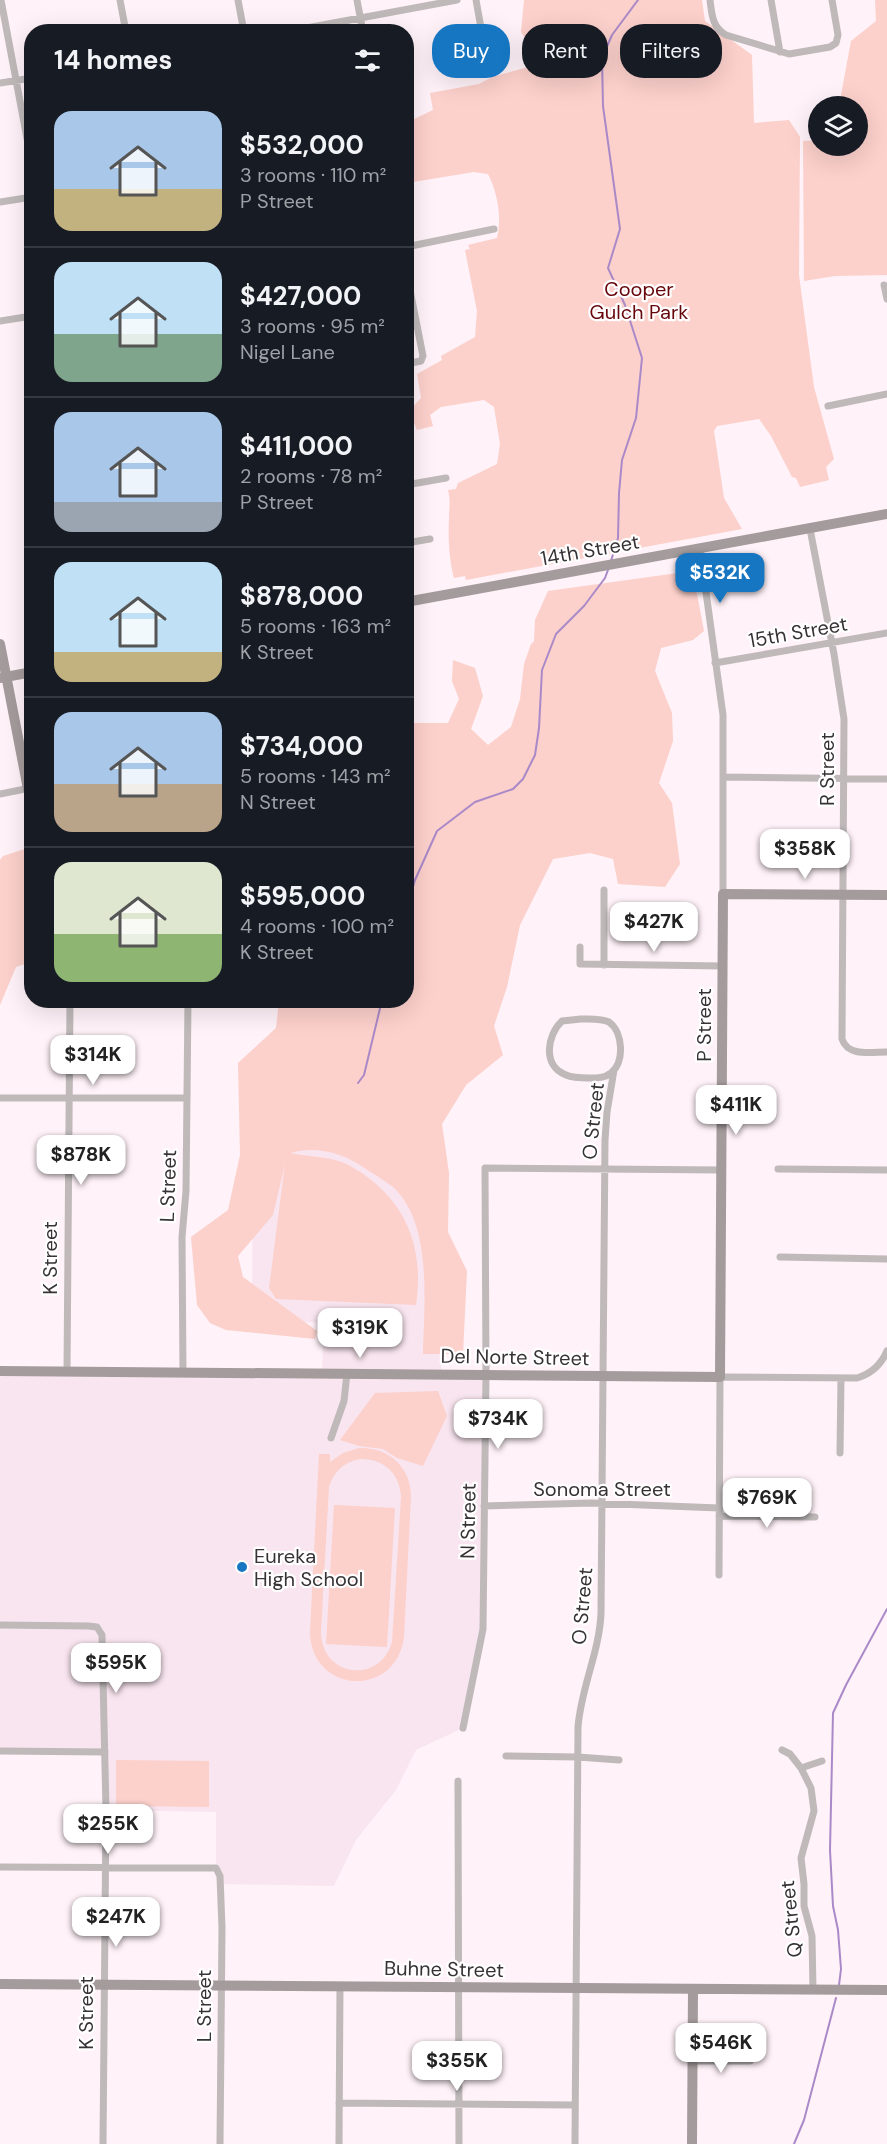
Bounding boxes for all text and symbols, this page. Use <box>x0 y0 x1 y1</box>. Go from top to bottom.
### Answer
chip: Buy <box>432 24 510 78</box>
chip: Rent <box>522 24 608 78</box>
chip: Filters <box>620 24 722 78</box>
text: 14 homes <box>54 43 172 77</box>
icon: filters <box>351 44 384 77</box>
map controls <box>808 96 868 156</box>
button: layers <box>808 96 868 156</box>
text: $532,000 <box>240 128 364 162</box>
icon: home <box>102 135 174 207</box>
text: 3 rooms · 110 m² <box>240 162 386 188</box>
text: P Street <box>240 188 314 214</box>
park label: Cooper Gulch Park <box>590 276 688 325</box>
text: $427,000 <box>240 279 361 313</box>
icon: home <box>102 286 174 358</box>
text: 3 rooms · 95 m² <box>240 313 385 339</box>
text: Nigel Lane <box>240 339 335 365</box>
text: $411,000 <box>240 429 353 463</box>
icon: home <box>102 436 174 508</box>
text: 2 rooms · 78 m² <box>240 463 382 489</box>
text: P Street <box>240 489 314 515</box>
street label: 14th Street <box>539 529 642 571</box>
pin: $532K <box>678 553 762 604</box>
text: $532K <box>689 559 751 585</box>
text: $878,000 <box>240 579 363 613</box>
icon: home <box>102 586 174 658</box>
street label: 15th Street <box>747 611 850 653</box>
text: 5 rooms · 163 m² <box>240 613 391 639</box>
text: K Street <box>240 639 314 665</box>
text: $734,000 <box>240 729 363 763</box>
street label: R Street <box>814 732 840 806</box>
icon: home <box>102 736 174 808</box>
text: 5 rooms · 143 m² <box>240 763 391 789</box>
text: N Street <box>240 789 316 815</box>
pin: $358K <box>763 829 847 880</box>
text: $358K <box>774 835 836 861</box>
text: $595,000 <box>240 879 365 913</box>
icon: home <box>102 886 174 958</box>
pin: $427K <box>612 902 696 953</box>
text: $427K <box>624 908 684 934</box>
text: 4 rooms · 100 m² <box>240 913 394 939</box>
text: K Street <box>240 939 314 965</box>
street label: P Street <box>691 988 717 1062</box>
pin: $314K <box>51 1035 135 1086</box>
text: $314K <box>64 1041 122 1067</box>
street label: O Street <box>576 1081 610 1161</box>
pin: $411K <box>694 1085 778 1136</box>
text: $411K <box>710 1091 762 1117</box>
pin: $878K <box>39 1135 123 1186</box>
text: $878K <box>51 1141 111 1167</box>
street label: L Street <box>154 1149 182 1223</box>
street label: K Street <box>37 1221 63 1295</box>
pin: $319K <box>318 1308 402 1359</box>
text: $319K <box>331 1314 389 1340</box>
street label: Del Norte Street <box>440 1343 590 1371</box>
pin: $734K <box>456 1399 540 1450</box>
text: $734K <box>468 1405 528 1431</box>
street label: Sonoma Street <box>533 1476 671 1502</box>
pin: $769K <box>725 1478 809 1529</box>
street label: N Street <box>454 1483 482 1559</box>
text: $769K <box>737 1484 797 1510</box>
place label: Eureka High School <box>254 1543 363 1592</box>
marker: Eureka High School <box>235 1560 249 1574</box>
street label: O Street <box>566 1566 598 1646</box>
pin: $595K <box>74 1643 158 1694</box>
text: $595K <box>85 1649 147 1675</box>
pin: $255K <box>66 1804 150 1855</box>
text: $255K <box>77 1810 139 1836</box>
street label: Q Street <box>774 1879 808 1959</box>
pin: $247K <box>74 1897 158 1948</box>
text: $247K <box>86 1903 146 1929</box>
street label: Buhne Street <box>384 1955 504 1983</box>
street label: L Street <box>191 1970 217 2042</box>
street label: K Street <box>73 1976 99 2050</box>
pin: $546K <box>679 2023 763 2074</box>
text: $546K <box>689 2029 753 2055</box>
pin: $355K <box>415 2041 499 2092</box>
text: $355K <box>426 2047 488 2073</box>

